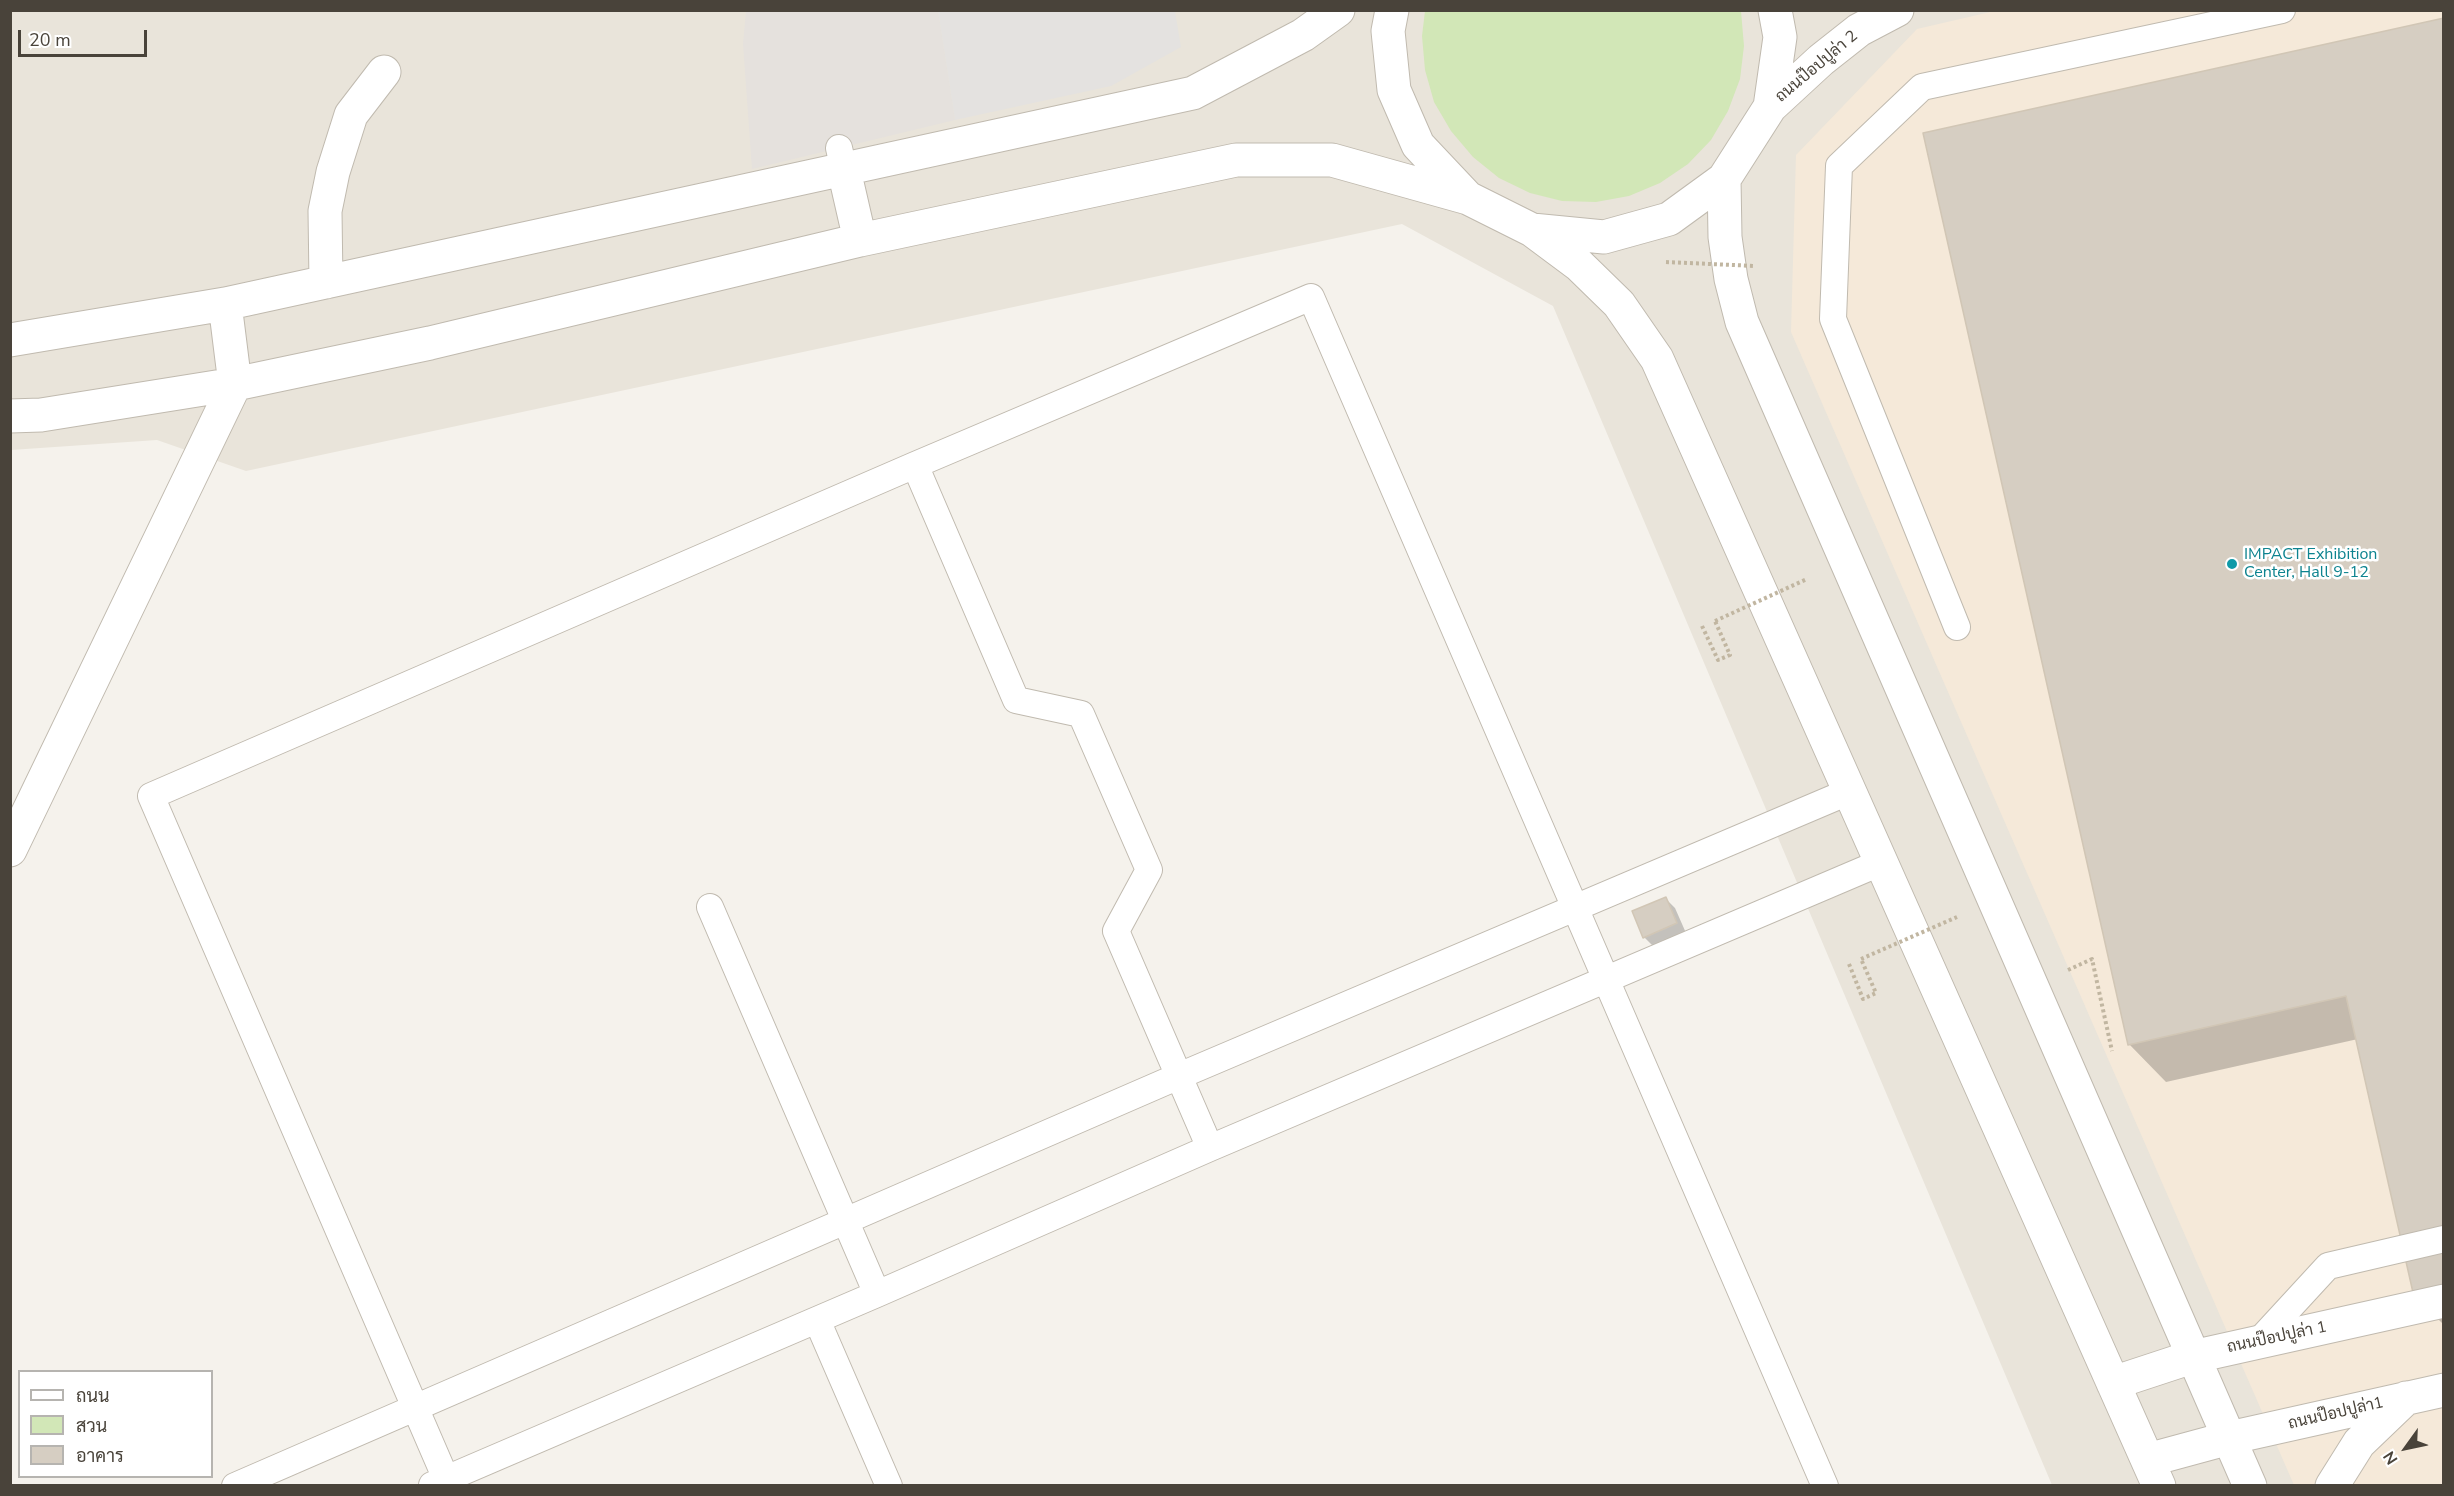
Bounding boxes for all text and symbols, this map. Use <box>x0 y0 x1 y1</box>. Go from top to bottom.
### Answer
scale bar <box>21 18 150 56</box>
street label: ถนนป๊อปปูล่า 2 <box>1772 27 1862 107</box>
text: 20 m <box>29 28 71 52</box>
place label: IMPACT Exhibition Center, Hall 9-12 <box>2244 545 2377 583</box>
marker: IMPACT Exhibition Center, Hall 9-12 <box>2225 557 2239 571</box>
street label: ถนนป๊อปปูล่า 1 <box>2225 1318 2329 1358</box>
legend <box>18 1370 213 1478</box>
text: ถนน <box>76 1384 109 1408</box>
street label: ถนนป๊อปปูล่า1 <box>2287 1394 2385 1434</box>
text: สวน <box>76 1414 107 1438</box>
north arrow <box>2376 1418 2436 1478</box>
text: อาคาร <box>76 1444 124 1468</box>
text: N <box>2378 1447 2403 1469</box>

